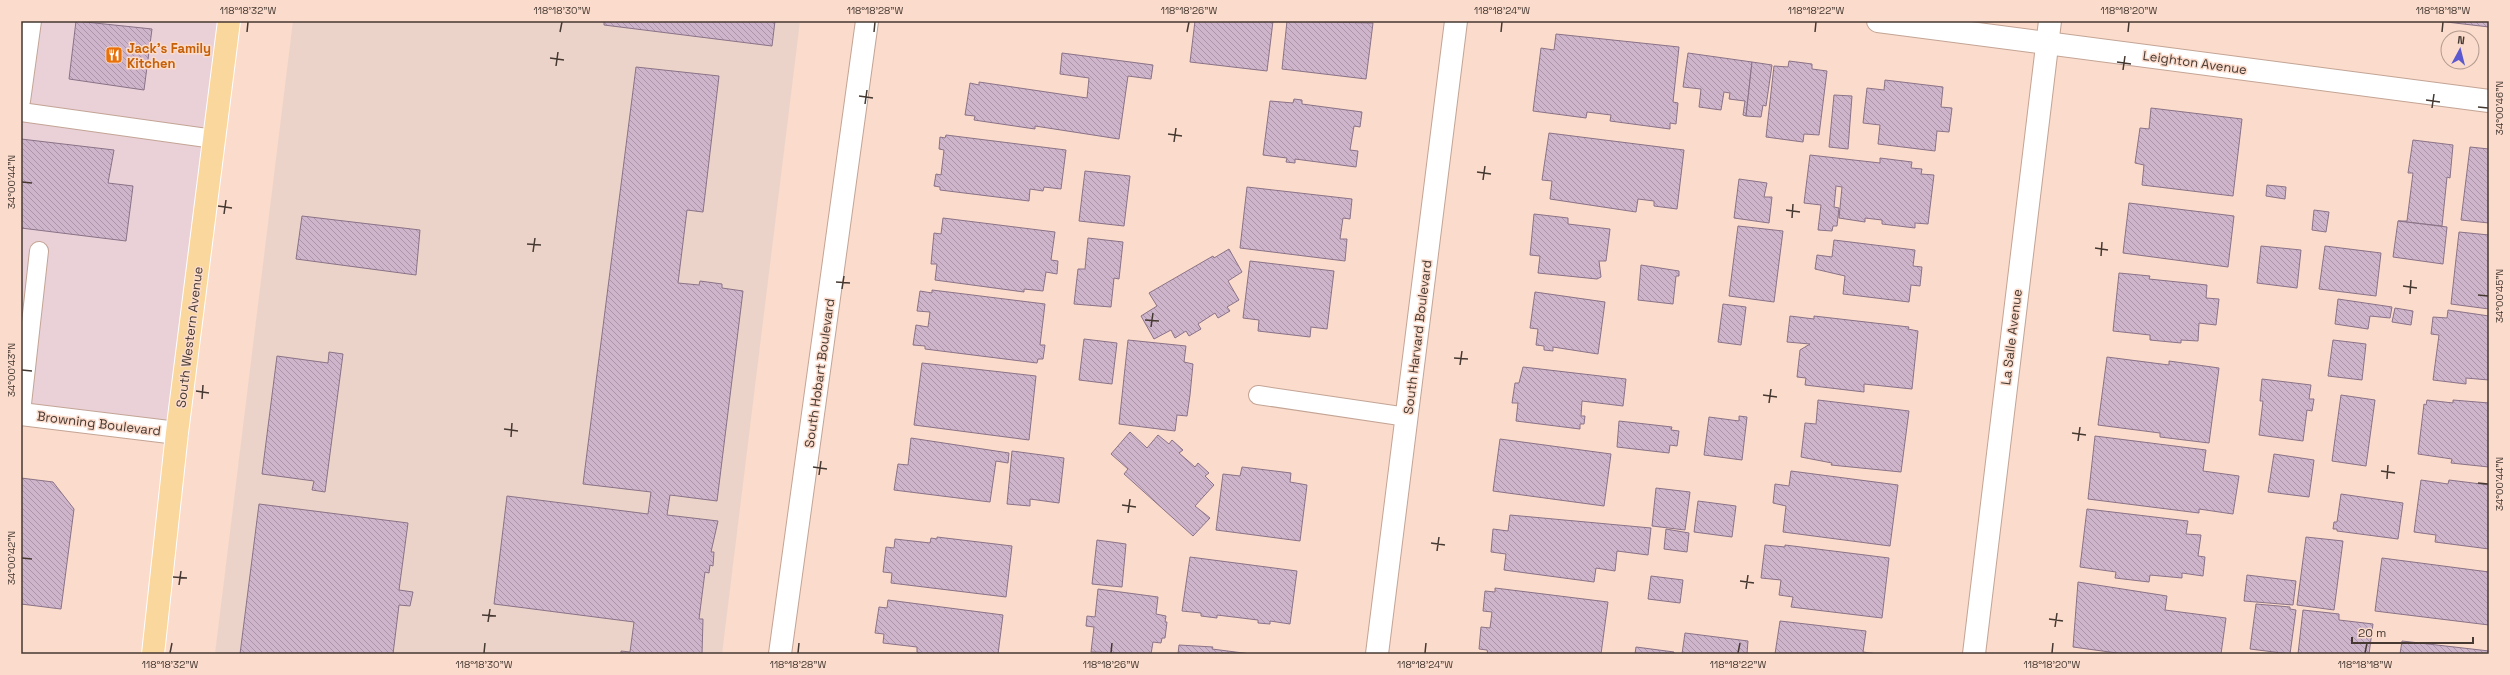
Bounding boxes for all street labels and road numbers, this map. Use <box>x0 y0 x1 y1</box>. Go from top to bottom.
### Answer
street label: Leighton Avenue <box>2142 47 2248 78</box>
street label: South Harvard Boulevard <box>1400 259 1435 415</box>
street label: South Western Avenue <box>172 265 207 409</box>
street label: La Salle Avenue <box>1997 288 2026 386</box>
street label: South Hobart Boulevard <box>801 297 838 449</box>
street label: Browning Boulevard <box>36 407 162 440</box>

